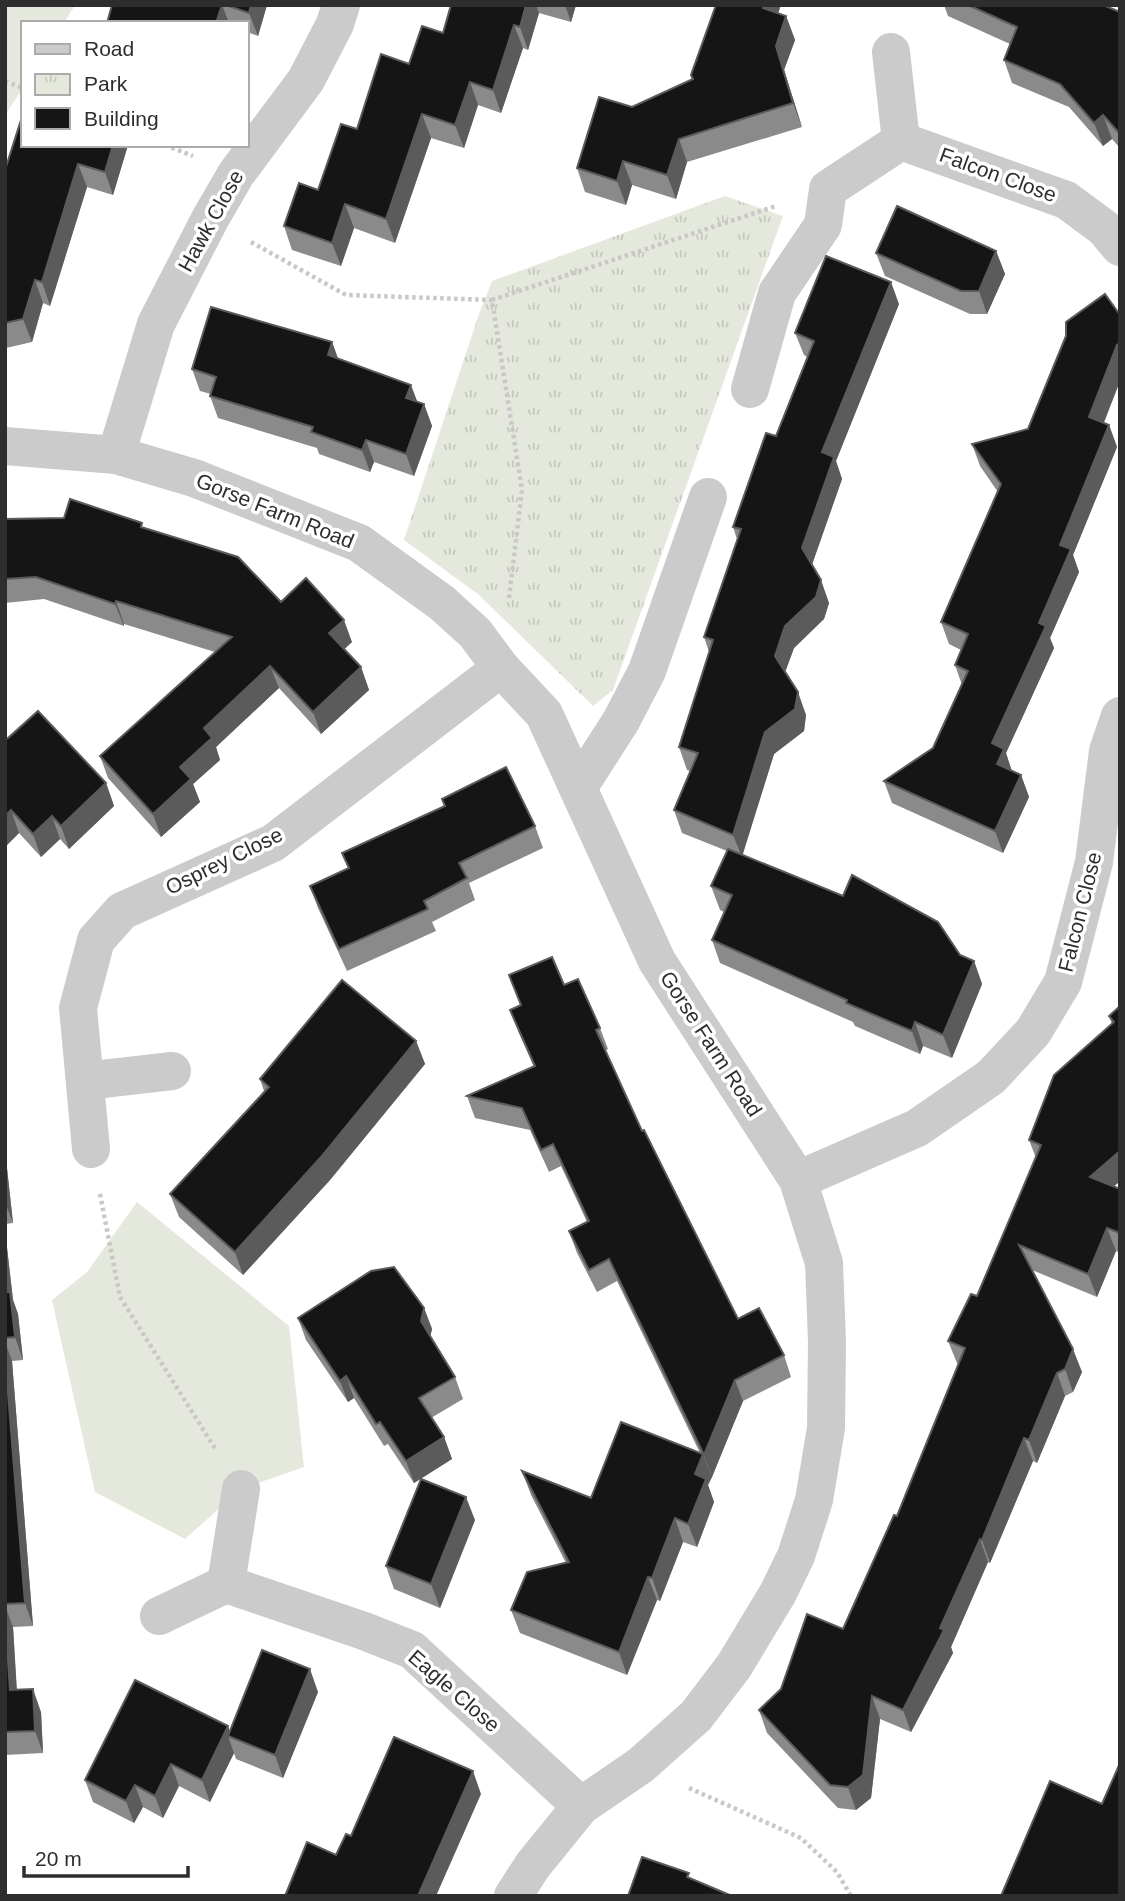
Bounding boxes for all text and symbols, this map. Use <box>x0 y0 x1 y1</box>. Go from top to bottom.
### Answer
legend <box>21 21 248 147</box>
text: Road <box>84 37 134 60</box>
text: Park <box>84 72 128 95</box>
text: Building <box>84 107 159 130</box>
street label: Falcon Close <box>937 143 1060 206</box>
street label: Hawk Close <box>173 166 248 275</box>
street label: Gorse Farm Road <box>193 468 357 553</box>
street label: Osprey Close <box>162 822 286 899</box>
street label: Falcon Close <box>1054 850 1105 974</box>
street label: Gorse Farm Road <box>656 967 767 1120</box>
street label: Eagle Close <box>404 1645 505 1736</box>
scale bar <box>24 1834 189 1878</box>
text: 20 m <box>35 1847 82 1870</box>

